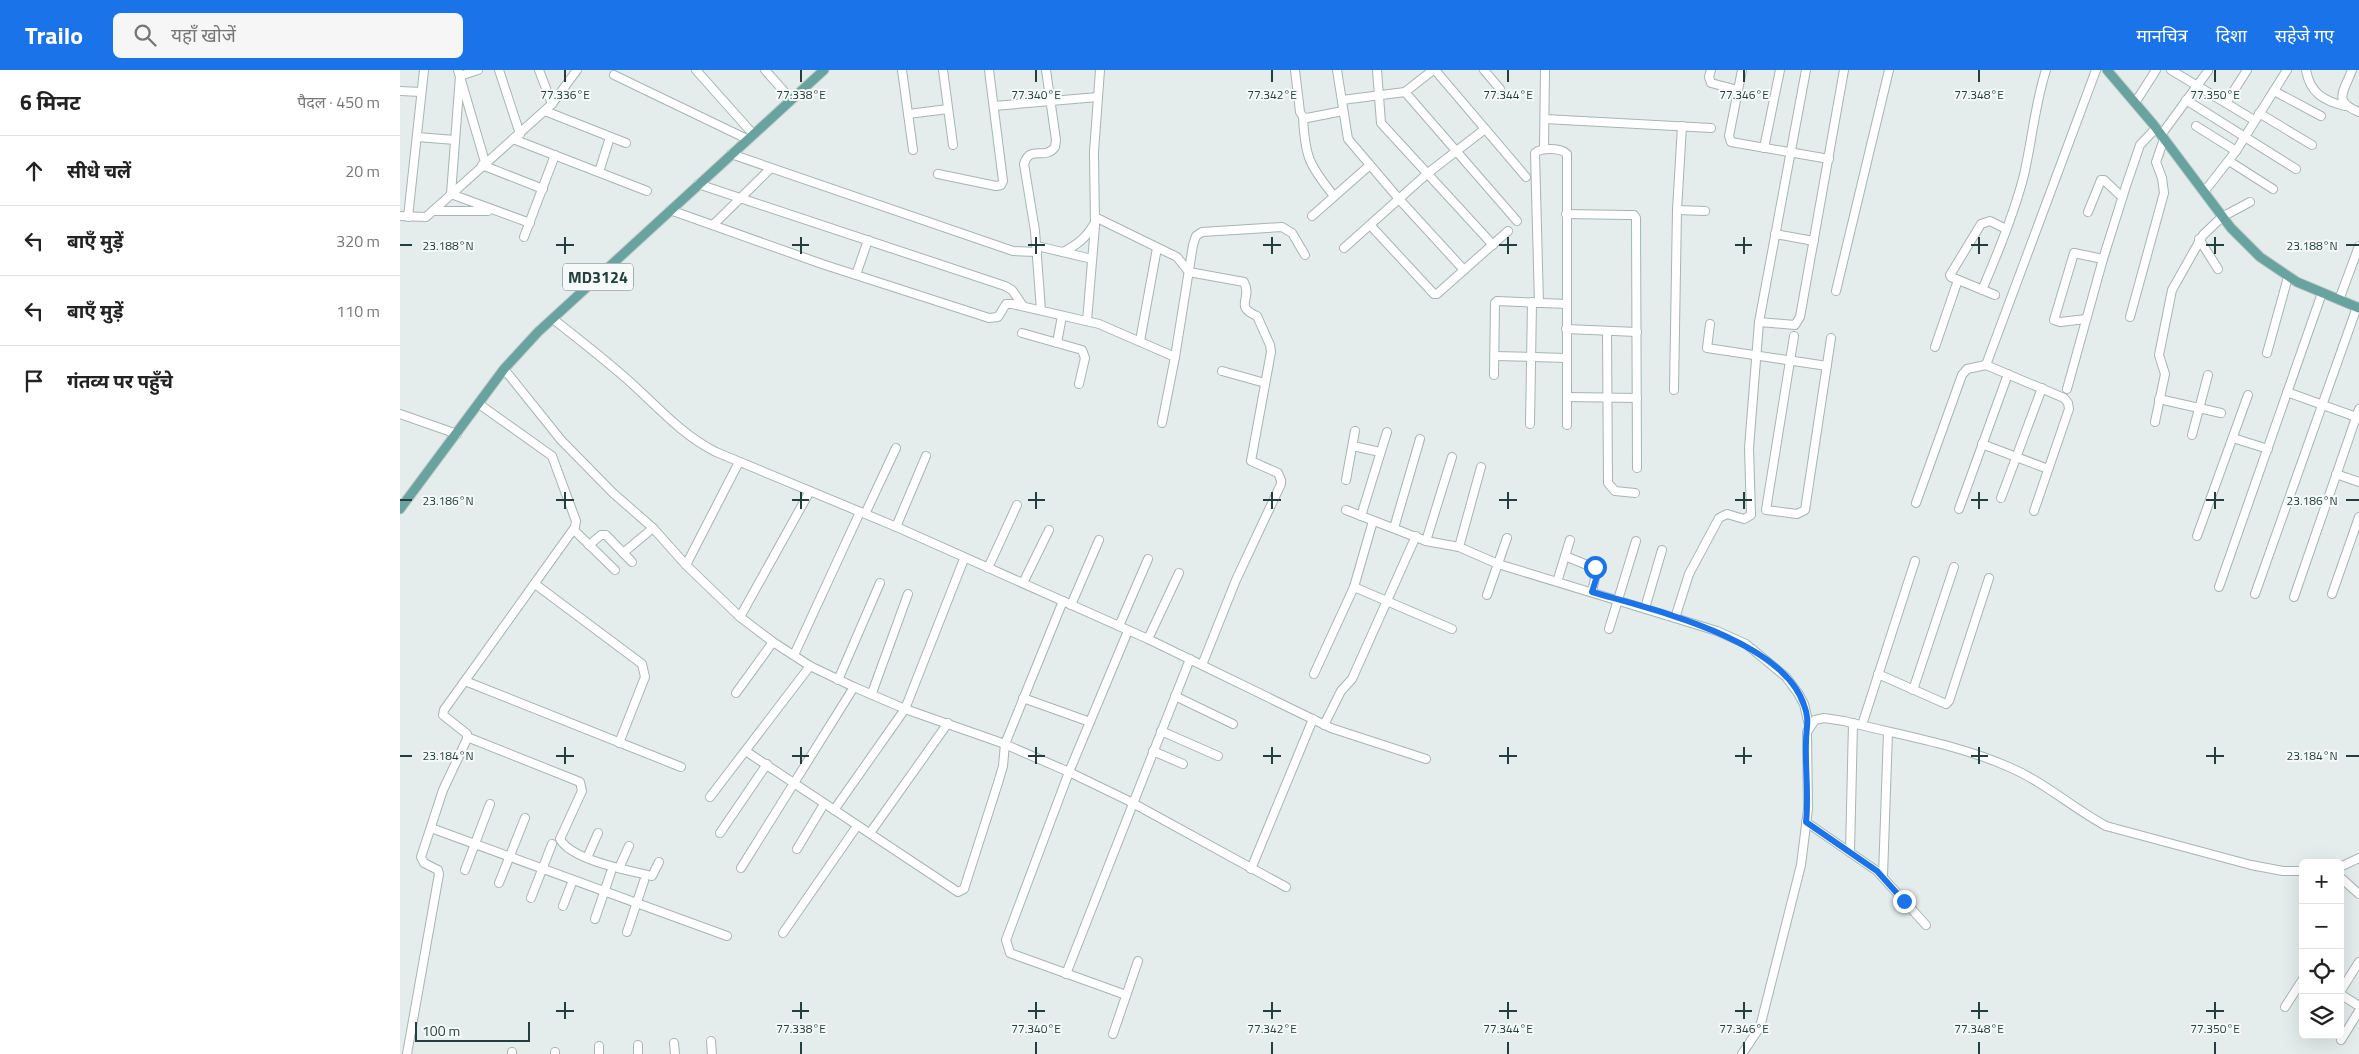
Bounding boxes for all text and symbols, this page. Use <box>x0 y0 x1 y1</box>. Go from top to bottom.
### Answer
search box <box>113 13 463 58</box>
text: Trailo <box>25 17 83 53</box>
text: यहाँ खोजें <box>171 20 236 49</box>
icon: search <box>131 21 159 49</box>
text: मानचित्र <box>2136 22 2188 49</box>
text: दिशा <box>2216 22 2247 49</box>
text: सहेजे गए <box>2275 22 2334 49</box>
text: 77.336°E <box>540 85 590 104</box>
text: 77.338°E <box>776 85 826 104</box>
text: 77.340°E <box>1011 85 1061 104</box>
text: 77.342°E <box>1247 85 1297 104</box>
text: 77.344°E <box>1483 85 1533 104</box>
text: 77.346°E <box>1719 85 1769 104</box>
text: 77.348°E <box>1954 85 2004 104</box>
text: 77.350°E <box>2190 85 2240 104</box>
text: 6 मिनट <box>20 86 80 118</box>
text: पैदल · 450 m <box>297 90 380 114</box>
text: सीधे चलें <box>67 156 131 185</box>
icon: ahead <box>20 157 48 185</box>
text: 20 m <box>345 159 380 183</box>
text: बाएँ मुड़ें <box>67 226 123 255</box>
icon: left <box>20 227 48 255</box>
text: 320 m <box>336 229 380 253</box>
text: 23.188°N <box>422 236 474 255</box>
text: 23.188°N <box>2286 236 2338 255</box>
road number: MD3124 <box>563 263 633 290</box>
text: बाएँ मुड़ें <box>67 296 123 325</box>
icon: left <box>20 297 48 325</box>
text: 110 m <box>336 299 380 323</box>
text: गंतव्य पर पहुँचे <box>67 366 173 395</box>
icon: arrive <box>20 367 48 395</box>
text: 23.186°N <box>422 491 474 510</box>
text: 23.186°N <box>2286 491 2338 510</box>
route start <box>1584 556 1607 579</box>
text: 23.184°N <box>422 746 474 765</box>
text: 23.184°N <box>2286 746 2338 765</box>
map controls <box>2299 859 2344 1039</box>
button: + <box>2299 859 2344 904</box>
route end <box>1893 890 1916 913</box>
button: − <box>2299 904 2344 949</box>
button: locate <box>2299 949 2344 994</box>
button: layers <box>2299 994 2344 1039</box>
scale bar <box>415 1019 530 1042</box>
text: 77.338°E <box>776 1019 826 1038</box>
text: 77.340°E <box>1011 1019 1061 1038</box>
text: 77.342°E <box>1247 1019 1297 1038</box>
text: 77.344°E <box>1483 1019 1533 1038</box>
text: 77.346°E <box>1719 1019 1769 1038</box>
text: 77.348°E <box>1954 1019 2004 1038</box>
text: 77.350°E <box>2190 1019 2240 1038</box>
text: 100 m <box>422 1020 460 1041</box>

